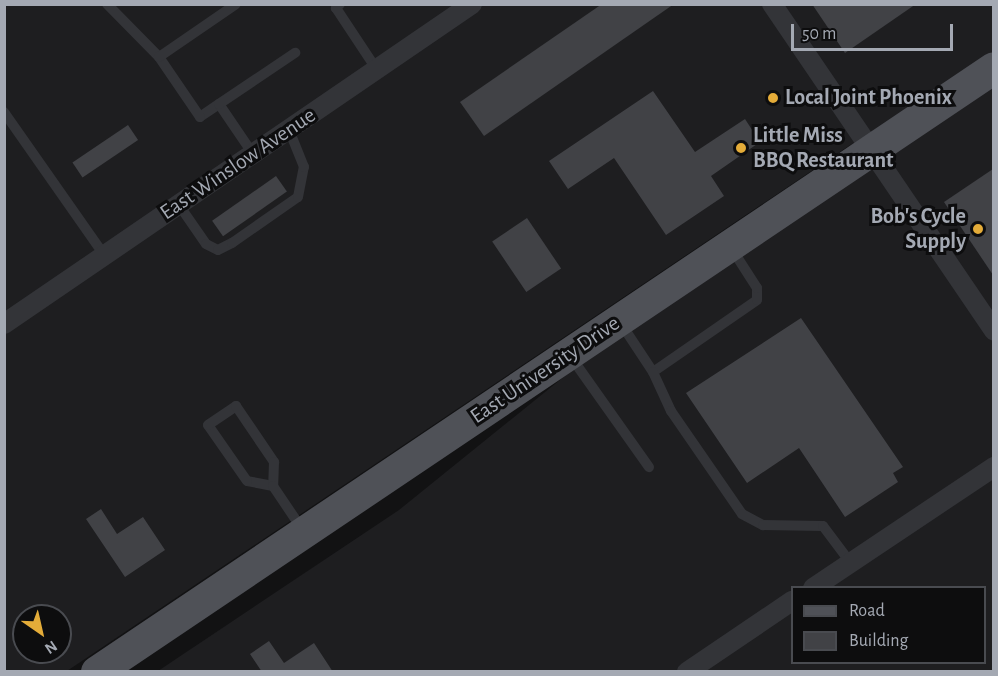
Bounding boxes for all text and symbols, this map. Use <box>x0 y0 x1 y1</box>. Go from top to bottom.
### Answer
scale bar <box>794 12 956 50</box>
text: 50 m <box>802 25 836 43</box>
place label: Local Joint Phoenix <box>785 85 952 111</box>
marker: Local Joint Phoenix <box>766 91 780 105</box>
street label: East Winslow Avenue <box>155 102 321 226</box>
place label: Little Miss BBQ Restaurant <box>753 122 893 174</box>
marker: Little Miss BBQ Restaurant <box>734 141 748 155</box>
place label: Bob's Cycle Supply <box>870 203 966 254</box>
marker: Bob's Cycle Supply <box>971 222 985 236</box>
street label: East University Drive <box>465 310 625 430</box>
legend <box>791 586 986 664</box>
text: Road <box>849 602 885 620</box>
north arrow <box>12 604 72 664</box>
text: Building <box>849 632 908 650</box>
text: N <box>42 638 60 657</box>

